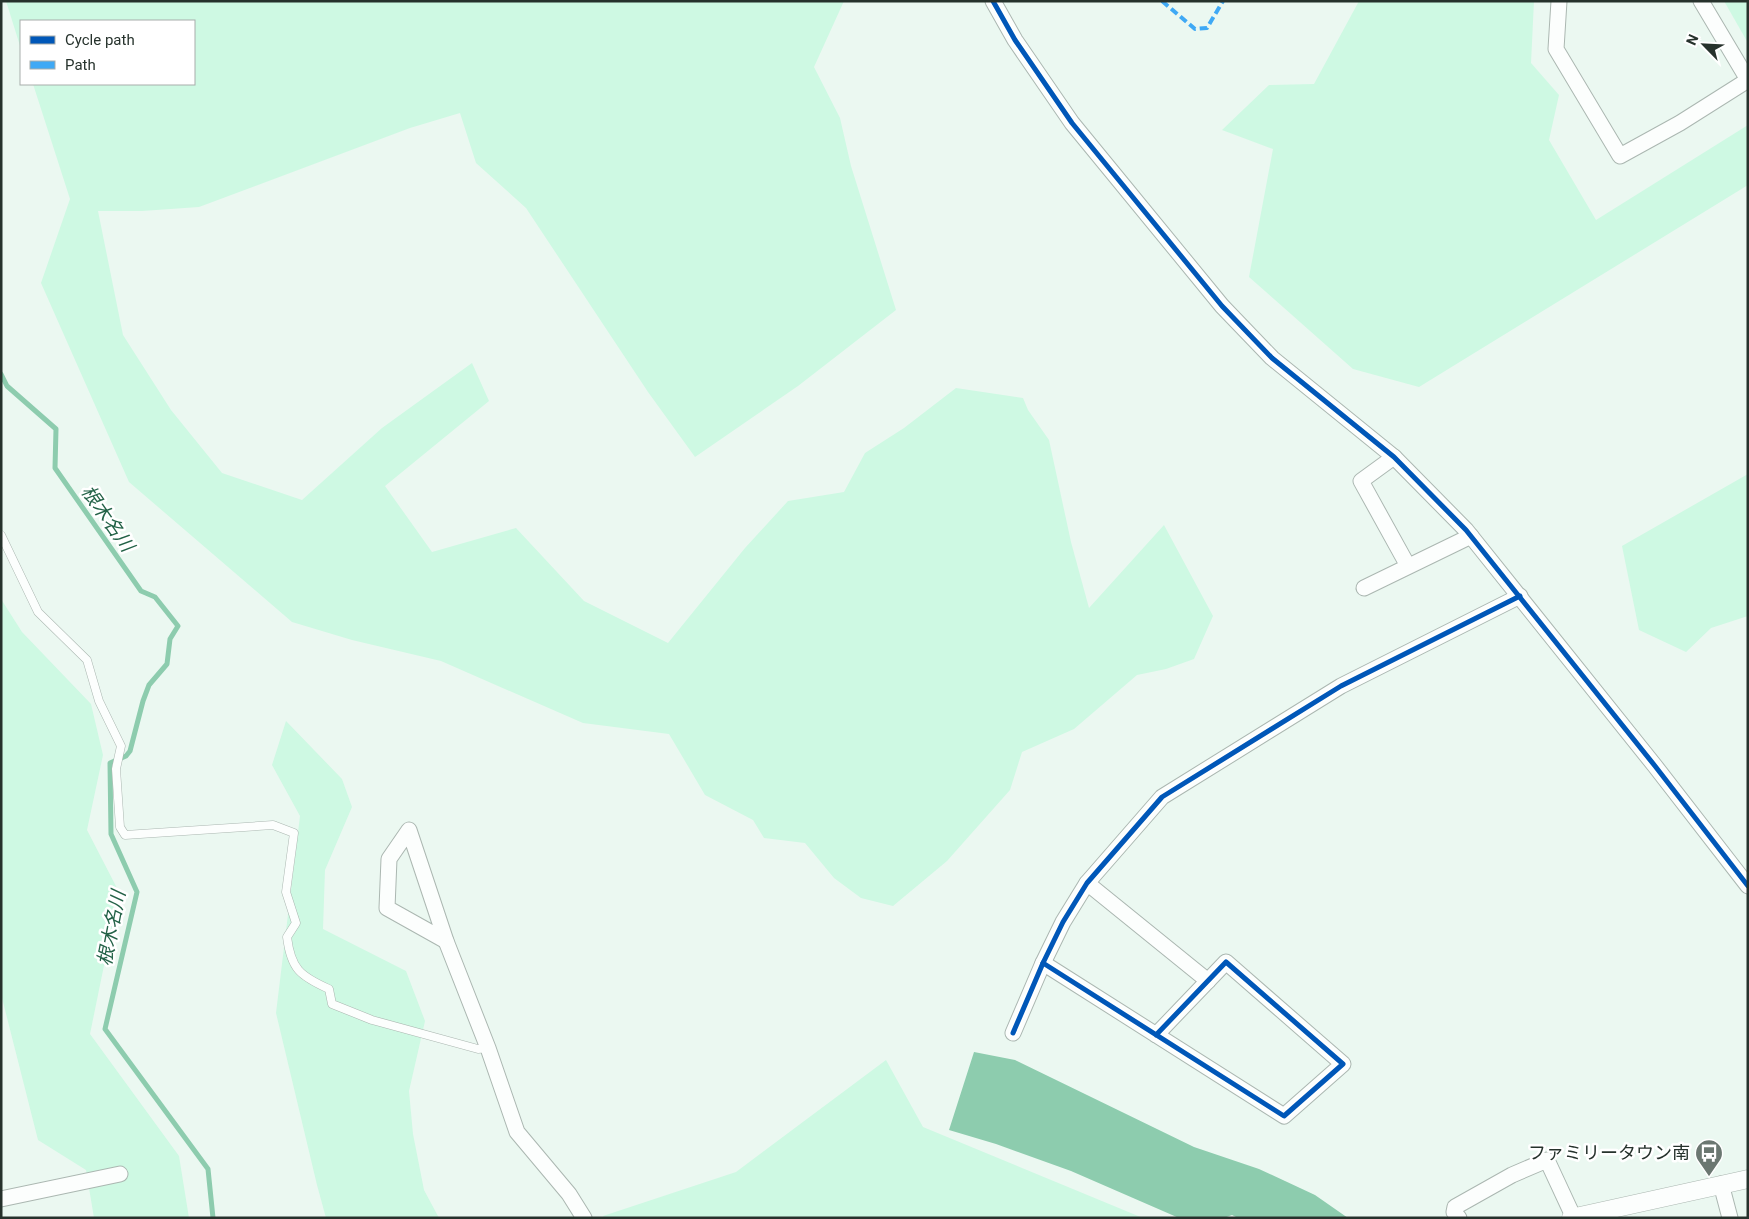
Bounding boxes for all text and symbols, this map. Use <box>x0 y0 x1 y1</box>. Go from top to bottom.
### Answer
legend <box>20 20 195 85</box>
north arrow <box>1679 20 1729 70</box>
text: Cycle path <box>65 31 135 49</box>
text: N <box>1683 32 1701 47</box>
text: Path <box>65 56 96 74</box>
water label: 根木名川 <box>76 481 140 558</box>
water label: 根木名川 <box>93 887 130 968</box>
bus stop icon: ファミリータウン南 <box>1694 1138 1724 1177</box>
place label: ファミリータウン南 <box>1528 1142 1690 1163</box>

